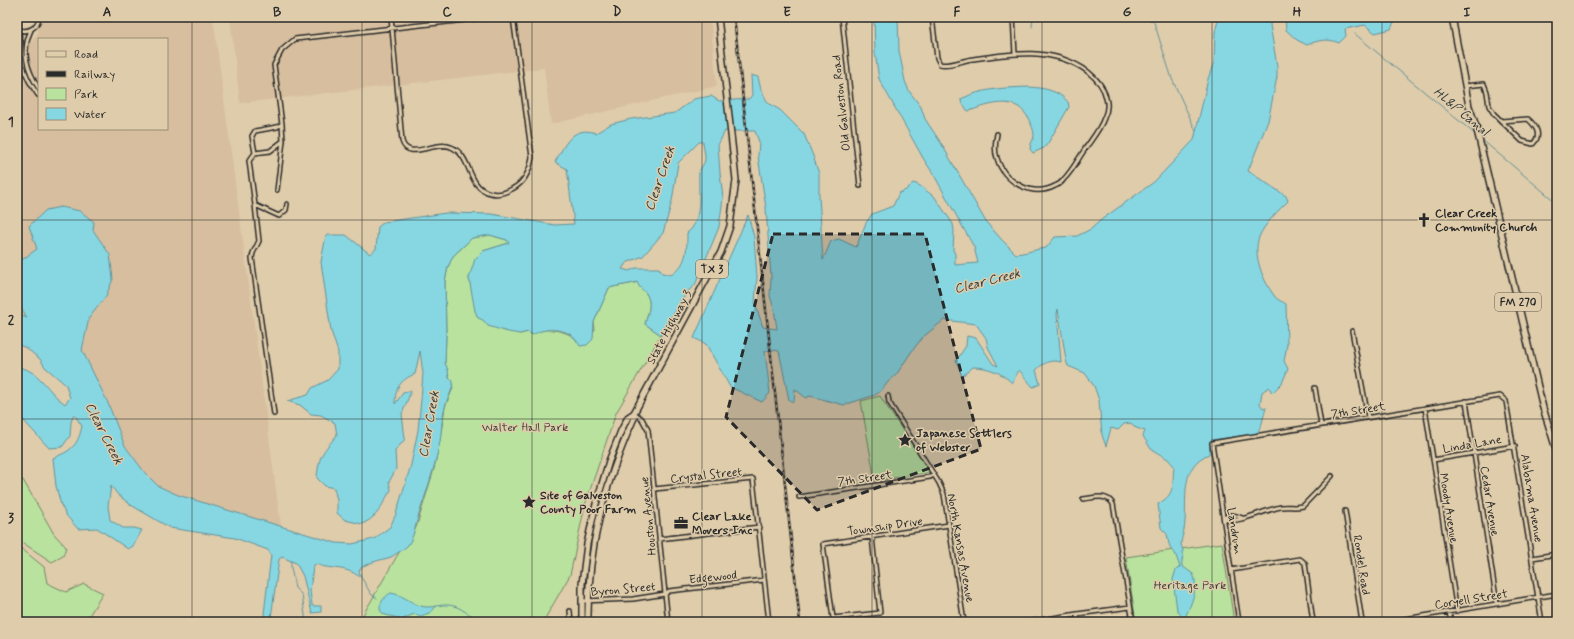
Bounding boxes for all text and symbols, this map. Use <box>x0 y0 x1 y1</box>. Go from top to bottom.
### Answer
text: A <box>103 4 111 21</box>
text: B <box>273 4 282 21</box>
text: C <box>442 4 452 21</box>
text: D <box>613 4 622 21</box>
text: E <box>783 4 791 21</box>
text: F <box>954 4 961 21</box>
text: G <box>1123 4 1132 21</box>
text: H <box>1293 4 1302 21</box>
text: I <box>1464 4 1471 21</box>
legend <box>38 38 168 130</box>
text: Road <box>74 47 98 63</box>
street label: Old Galveston Road <box>829 54 855 152</box>
text: Railway <box>74 67 116 83</box>
water label: HL&P Canal <box>1430 84 1493 141</box>
text: Park <box>74 87 98 103</box>
text: Water <box>74 107 106 123</box>
text: 1 <box>8 114 14 131</box>
water label: Clear Creek <box>641 143 680 213</box>
place label: Clear Creek Community Church <box>1435 206 1538 236</box>
church icon: Clear Creek Community Church <box>1416 212 1432 228</box>
road number: TX 3 <box>696 260 728 278</box>
water label: Clear Creek <box>953 265 1023 298</box>
street label: State Highway 3 <box>644 287 697 368</box>
road number: FM 270 <box>1495 293 1541 311</box>
text: 2 <box>8 312 15 329</box>
water label: Clear Creek <box>415 389 444 459</box>
street label: 7th Street <box>1330 399 1387 423</box>
water label: Clear Creek <box>81 400 127 468</box>
park label: Walter Hall Park <box>482 420 568 436</box>
place label: Japanese Settlers of Webster <box>916 426 1012 456</box>
place icon: Japanese Settlers of Webster <box>897 432 913 448</box>
street label: Linda Lane <box>1442 432 1503 458</box>
street label: Alabama Avenue <box>1516 453 1546 544</box>
street label: Crystal Street <box>670 464 743 488</box>
street label: Cedar Avenue <box>1476 465 1503 538</box>
street label: 7th Street <box>837 467 893 491</box>
street label: Moody Avenue <box>1435 472 1461 545</box>
street label: Houston Avenue <box>637 476 661 556</box>
place label: Site of Galveston County Poor Farm <box>540 488 636 518</box>
street label: North Kansas Avenue <box>943 492 978 604</box>
place icon: Site of Galveston County Poor Farm <box>521 494 537 510</box>
street label: Landrum <box>1222 507 1246 556</box>
place label: Clear Lake Movers Inc <box>692 509 752 539</box>
text: 3 <box>8 510 14 527</box>
street label: Township Drive <box>846 514 924 540</box>
office icon: Clear Lake Movers Inc <box>673 515 689 531</box>
street label: Rondel Road <box>1348 534 1374 596</box>
street label: Edgewood <box>688 568 738 589</box>
park label: Heritage Park <box>1154 578 1226 594</box>
street label: Byron Street <box>590 579 657 601</box>
street label: Coryell Street <box>1434 586 1509 614</box>

